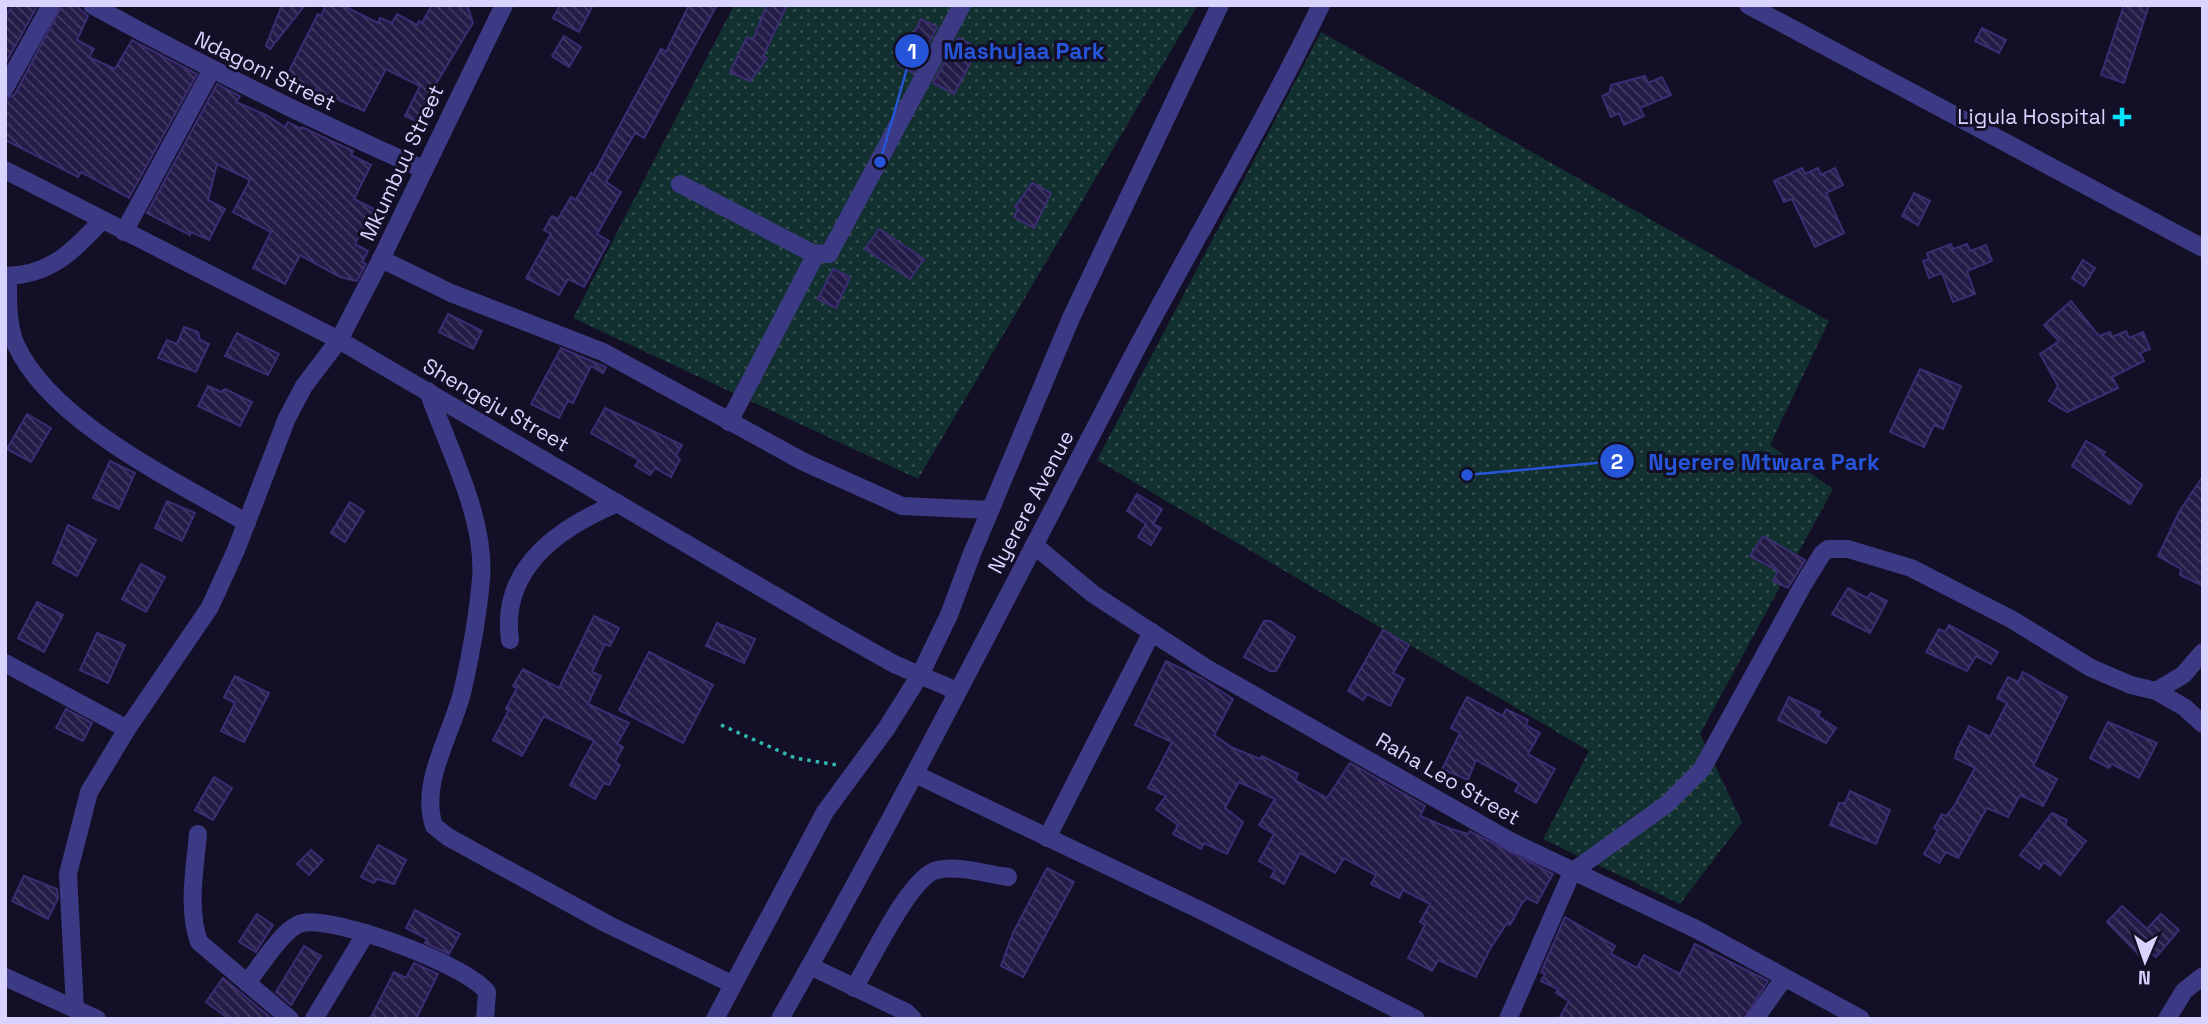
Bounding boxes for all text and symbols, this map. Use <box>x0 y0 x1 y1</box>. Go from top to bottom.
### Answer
street label: Ndagoni Street <box>190 25 340 116</box>
callout: Mashujaa Park <box>895 29 1119 73</box>
text: Mashujaa Park <box>943 36 1105 66</box>
text: 1 <box>907 38 917 65</box>
street label: Mkumbuu Street <box>354 80 450 245</box>
place label: Ligula Hospital <box>1957 103 2106 130</box>
marker: Ligula Hospital <box>2112 107 2132 127</box>
street label: Shengeju Street <box>418 352 574 457</box>
street label: Nyerere Avenue <box>981 425 1080 578</box>
callout: Nyerere Mtwara Park <box>1600 439 1894 483</box>
text: Nyerere Mtwara Park <box>1648 447 1880 477</box>
text: 2 <box>1611 448 1623 475</box>
street label: Raha Leo Street <box>1371 726 1525 831</box>
north arrow <box>2110 926 2180 996</box>
text: N <box>2138 965 2151 990</box>

